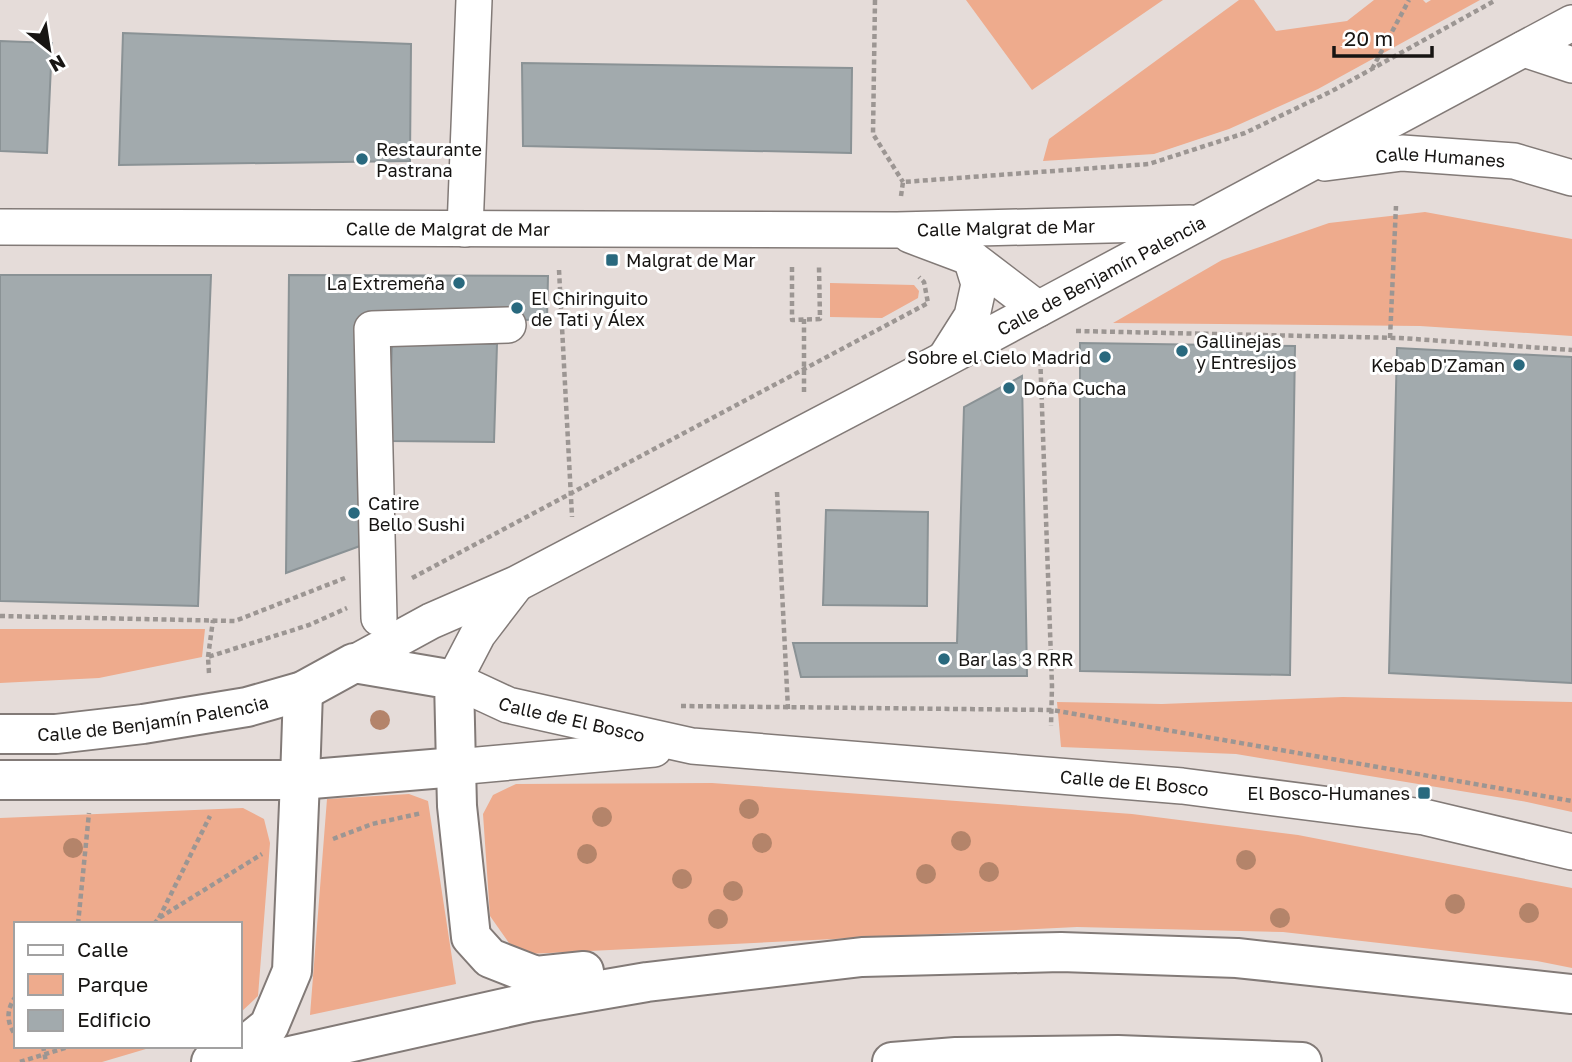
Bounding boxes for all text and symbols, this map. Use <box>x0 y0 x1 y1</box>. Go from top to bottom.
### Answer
north arrow <box>14 14 84 84</box>
scale bar <box>1334 14 1432 58</box>
text: 20 m <box>1344 25 1393 51</box>
text: N <box>46 51 70 78</box>
place label: Restaurante Pastrana <box>376 138 482 181</box>
street label: Calle Humanes <box>1374 142 1506 171</box>
marker: Restaurante Pastrana <box>354 151 370 167</box>
street label: Calle de Benjamín Palencia <box>993 210 1209 340</box>
street label: Calle Malgrat de Mar <box>917 214 1095 241</box>
street label: Calle de Malgrat de Mar <box>346 217 550 240</box>
place label: Malgrat de Mar <box>626 249 756 271</box>
marker: Malgrat de Mar <box>604 252 620 268</box>
place label: La Extremeña <box>327 272 445 294</box>
marker: La Extremeña <box>451 275 467 291</box>
place label: El Chiringuito de Tati y Álex <box>531 287 648 330</box>
marker: El Chiringuito de Tati y Álex <box>509 300 525 316</box>
place label: Gallinejas y Entresijos <box>1196 330 1296 373</box>
marker: Gallinejas y Entresijos <box>1174 343 1190 359</box>
place label: Sobre el Cielo Madrid <box>907 346 1091 368</box>
marker: Sobre el Cielo Madrid <box>1097 349 1113 365</box>
place label: Kebab D'Zaman <box>1371 354 1505 376</box>
marker: Kebab D'Zaman <box>1511 357 1527 373</box>
place label: Doña Cucha <box>1023 377 1126 399</box>
marker: Doña Cucha <box>1001 380 1017 396</box>
place label: Catire Bello Sushi <box>368 492 465 535</box>
marker: Catire Bello Sushi <box>346 505 362 521</box>
place label: Bar las 3 RRR <box>958 648 1073 670</box>
marker: Bar las 3 RRR <box>936 651 952 667</box>
street label: Calle de Benjamín Palencia <box>37 690 271 745</box>
street label: Calle de El Bosco <box>495 691 647 746</box>
street label: Calle de El Bosco <box>1059 765 1210 800</box>
place label: El Bosco-Humanes <box>1247 782 1410 804</box>
marker: El Bosco-Humanes <box>1416 785 1432 801</box>
legend <box>14 922 242 1048</box>
text: Calle <box>77 936 129 962</box>
text: Parque <box>77 971 148 997</box>
text: Edificio <box>77 1006 151 1032</box>

